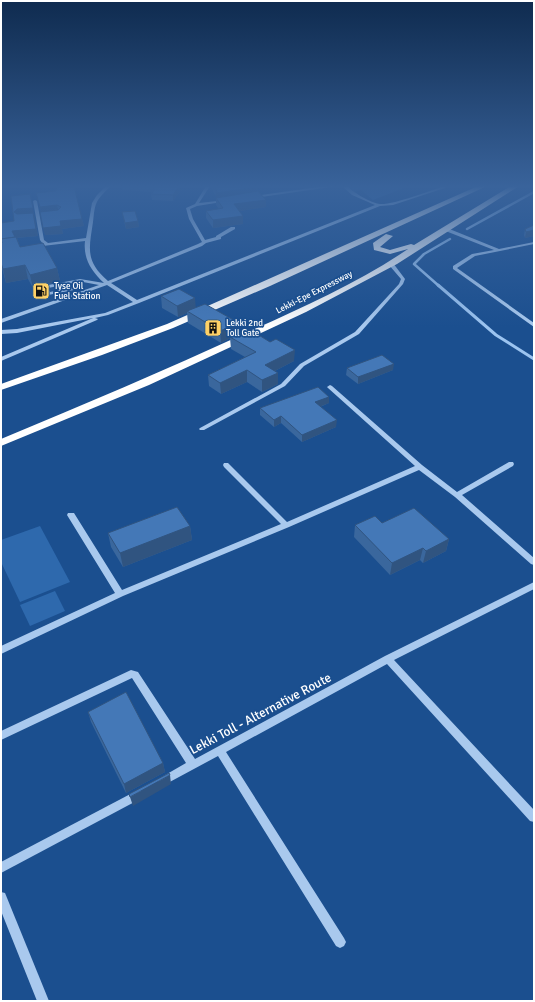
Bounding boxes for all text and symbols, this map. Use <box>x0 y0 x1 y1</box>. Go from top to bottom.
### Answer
street label: Lekki-Epe Expressway <box>274 268 355 317</box>
fuel station icon: Tyse Oil Fuel Station <box>31 281 51 301</box>
place label: Tyse Oil Fuel Station <box>54 281 100 302</box>
building icon: Lekki 2nd Toll Gate <box>203 318 223 338</box>
place label: Lekki 2nd Toll Gate <box>226 318 263 339</box>
street label: Lekki Toll - Alternative Route <box>187 670 334 758</box>

